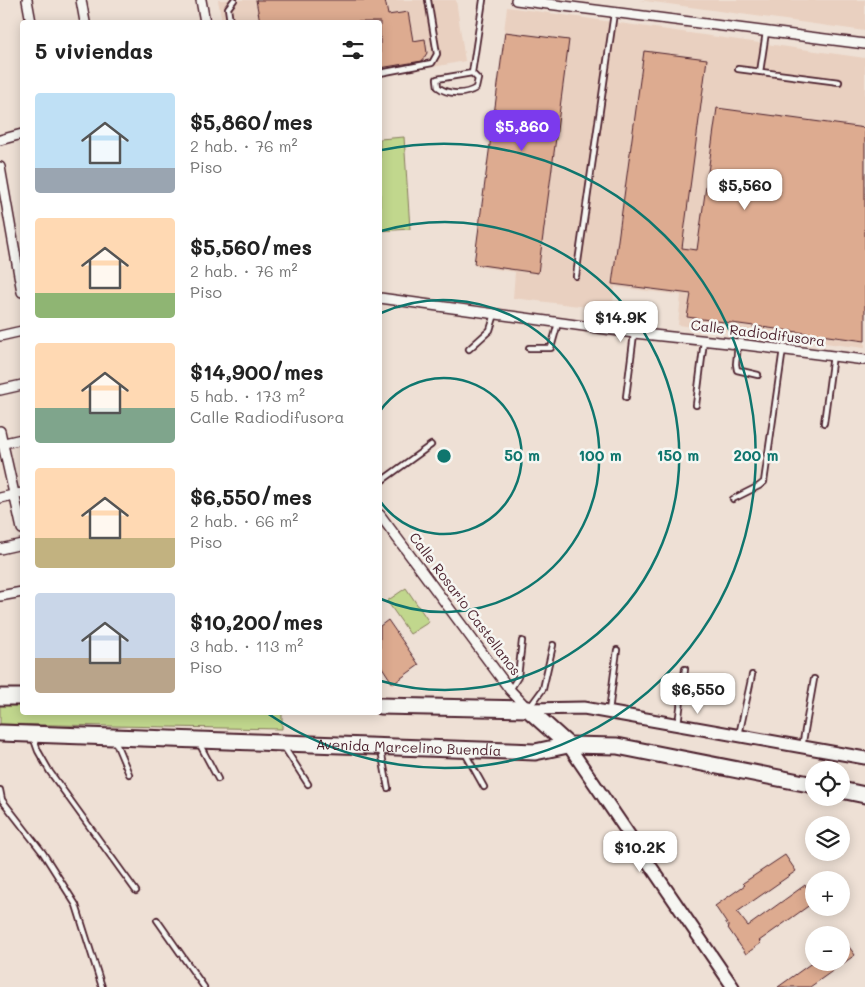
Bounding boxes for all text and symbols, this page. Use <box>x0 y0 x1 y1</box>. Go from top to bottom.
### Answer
icon: filters <box>339 36 367 64</box>
text: 5 viviendas <box>35 37 153 64</box>
text: $5,860/mes <box>190 108 313 135</box>
pin: $5,860 <box>481 110 563 152</box>
icon: home <box>75 113 135 173</box>
text: $5,860 <box>495 115 549 136</box>
text: 2 hab. · 76 m² <box>190 135 298 156</box>
text: Piso <box>190 156 222 177</box>
pin: $5,560 <box>704 168 786 211</box>
text: $5,560 <box>718 174 772 195</box>
text: $5,560/mes <box>190 233 312 260</box>
icon: home <box>75 238 135 298</box>
text: 2 hab. · 76 m² <box>190 260 298 281</box>
text: Piso <box>190 281 222 302</box>
pin: $14.9K <box>580 300 662 343</box>
text: $14.9K <box>595 306 647 327</box>
street label: Calle Radiodifusora <box>690 315 826 350</box>
text: $14,900/mes <box>190 358 324 385</box>
icon: home <box>75 363 135 423</box>
text: 5 hab. · 173 m² <box>190 385 305 406</box>
text: Calle Radiodifusora <box>190 406 344 427</box>
text: 50 m <box>504 445 540 465</box>
text: 100 m <box>578 445 622 465</box>
text: 150 m <box>657 445 699 465</box>
text: 200 m <box>734 445 779 465</box>
centre of rings <box>435 447 453 465</box>
text: $6,550/mes <box>190 483 312 510</box>
icon: home <box>75 488 135 548</box>
text: 2 hab. · 66 m² <box>190 510 298 531</box>
street label: Calle Rosario Castellanos <box>405 528 526 679</box>
text: Piso <box>190 531 222 552</box>
text: $10,200/mes <box>190 608 323 635</box>
icon: home <box>75 613 135 673</box>
text: 3 hab. · 113 m² <box>190 635 303 656</box>
text: Piso <box>190 656 222 677</box>
pin: $6,550 <box>657 672 739 715</box>
text: $6,550 <box>671 678 725 699</box>
street label: Avenida Marcelino Buendía <box>316 734 502 760</box>
map controls <box>805 761 850 971</box>
button: locate <box>805 761 850 806</box>
button: layers <box>805 816 850 861</box>
pin: $10.2K <box>599 830 681 873</box>
text: $10.2K <box>614 836 666 857</box>
button: + <box>805 871 850 916</box>
button: − <box>805 926 850 971</box>

